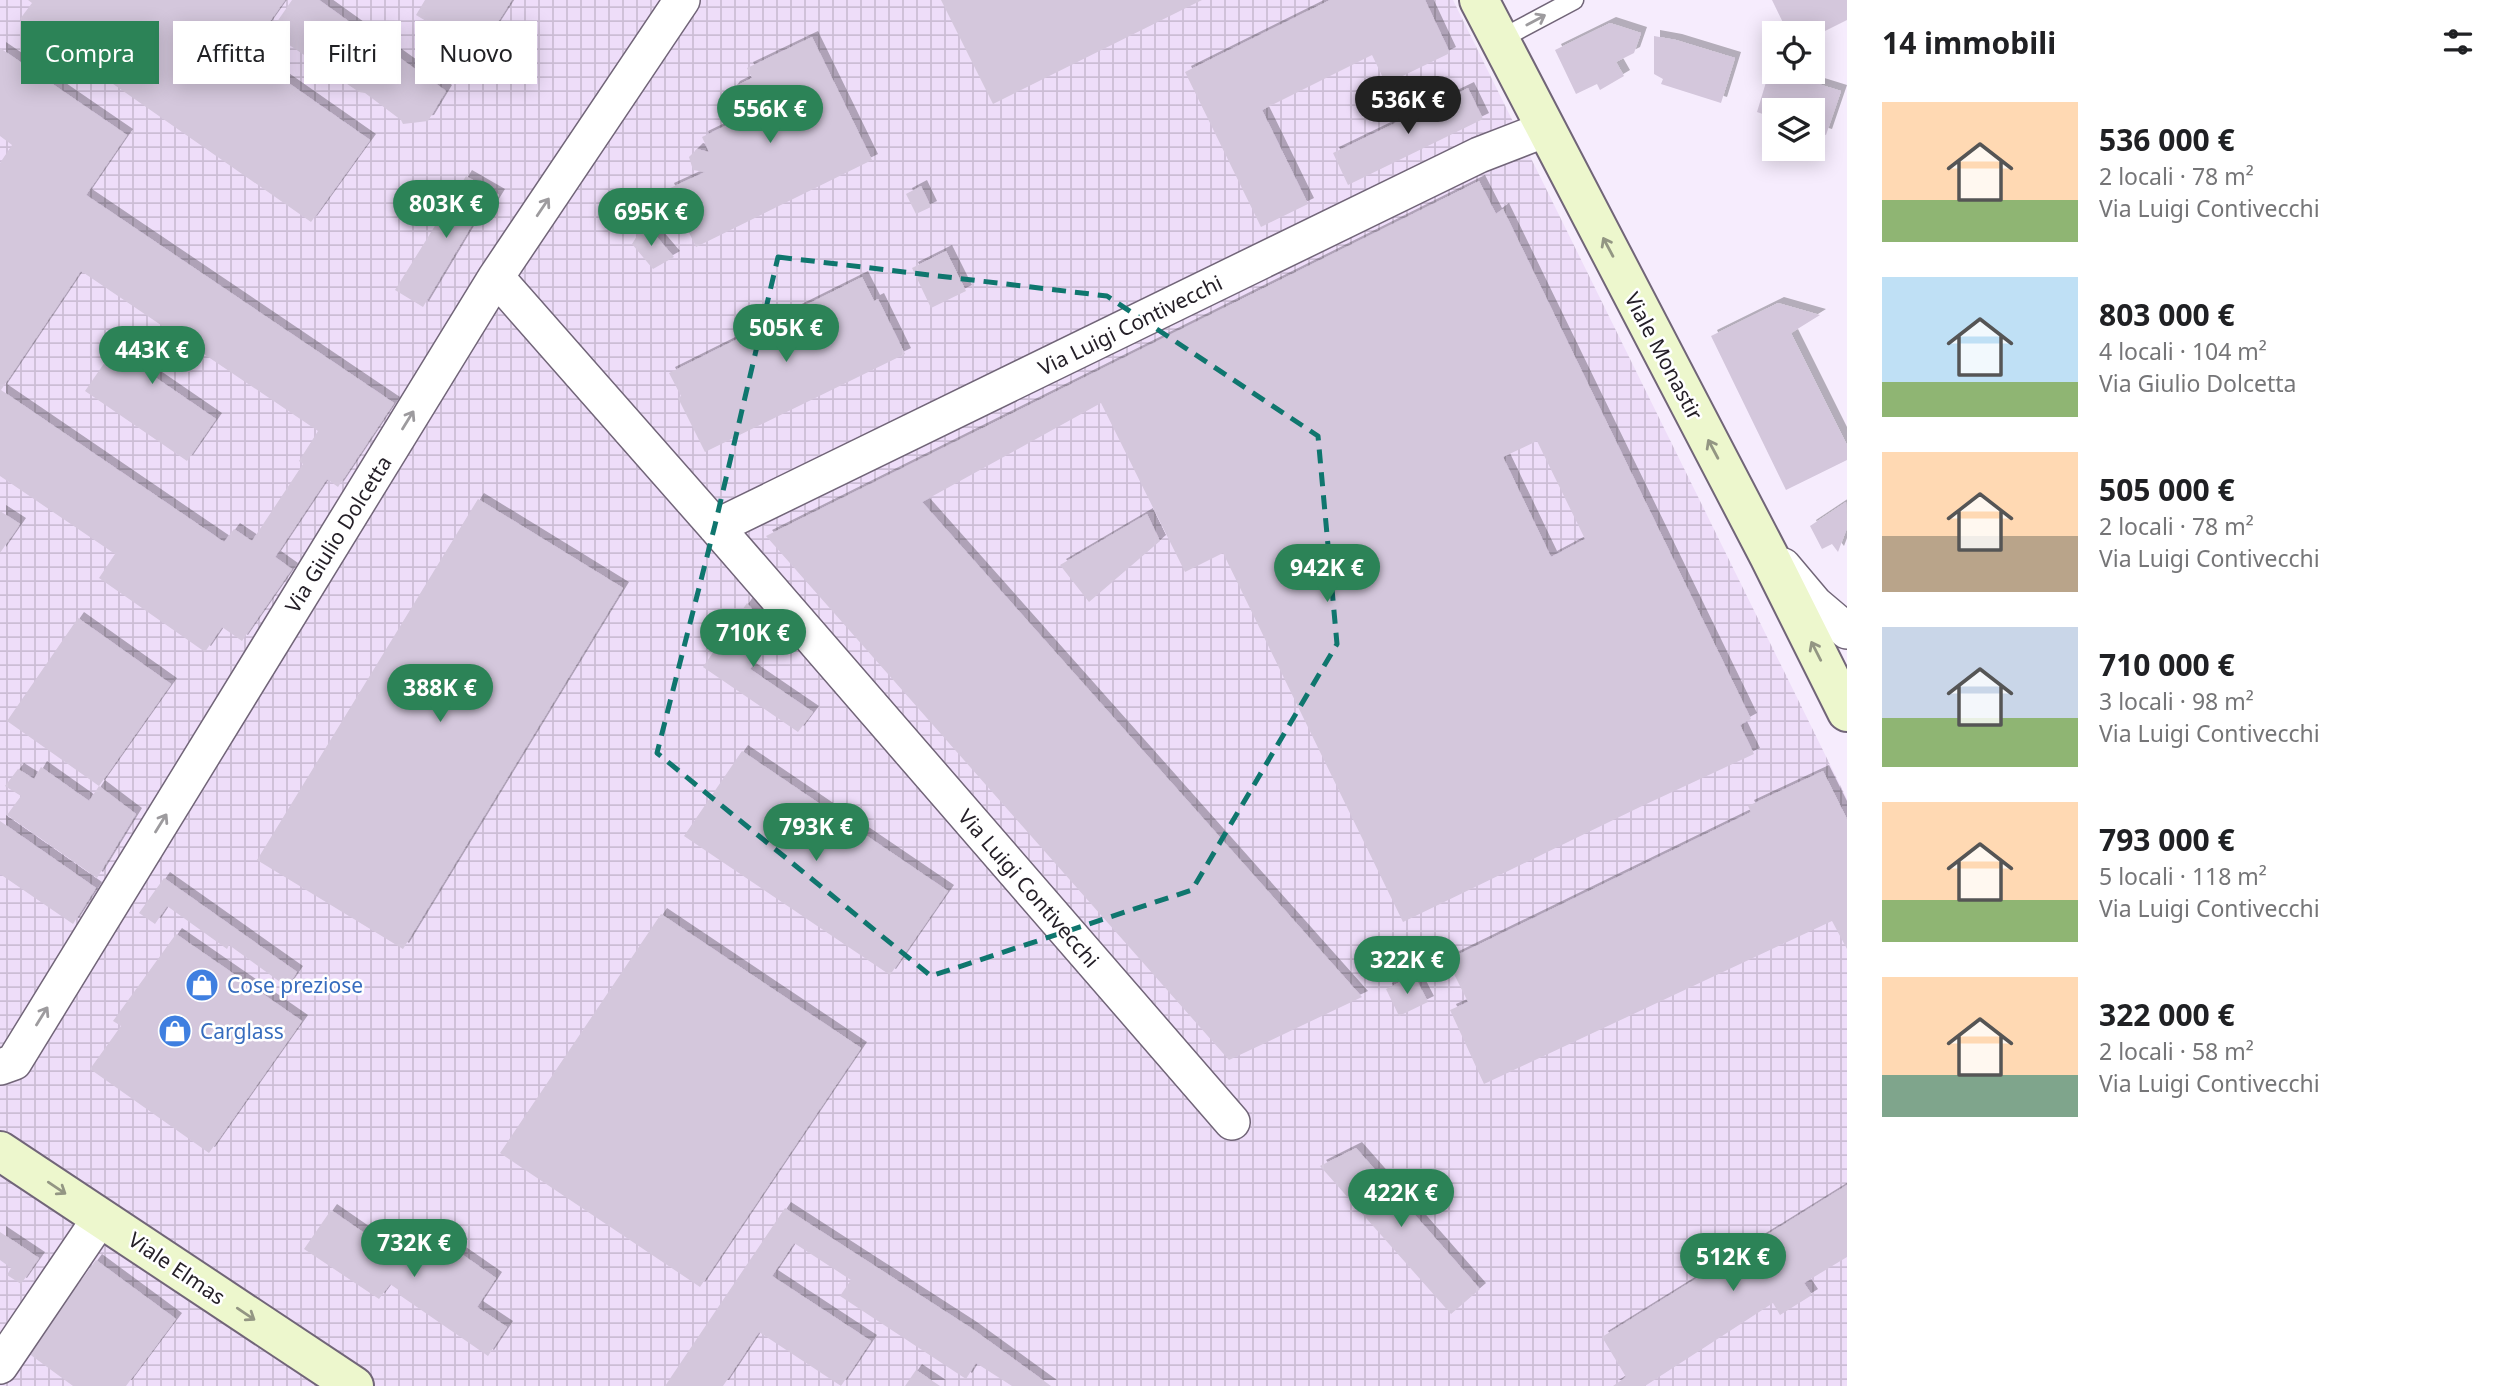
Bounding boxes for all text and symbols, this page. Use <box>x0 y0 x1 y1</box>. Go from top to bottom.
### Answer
one-way arrow <box>1525 12 1546 26</box>
chip: Compra <box>21 21 159 84</box>
chip: Affitta <box>173 21 290 84</box>
chip: Filtri <box>304 21 401 84</box>
chip: Nuovo <box>415 21 537 84</box>
map controls <box>1762 21 1825 161</box>
button: locate <box>1762 21 1825 84</box>
text: 14 immobili <box>1882 22 2056 63</box>
icon: filters <box>2439 23 2477 61</box>
pin: 536K € <box>1351 76 1465 136</box>
text: 536K € <box>1371 83 1445 115</box>
pin: 556K € <box>713 86 827 145</box>
text: 556K € <box>733 92 807 124</box>
button: layers <box>1762 98 1825 161</box>
text: 536 000 € <box>2099 119 2235 160</box>
icon: home <box>1938 130 2022 214</box>
text: 2 locali · 78 m² <box>2099 160 2254 192</box>
pin: 803K € <box>389 180 503 240</box>
text: 803K € <box>409 187 483 219</box>
pin: 695K € <box>594 188 708 248</box>
text: Via Luigi Contivecchi <box>2099 192 2320 224</box>
text: 695K € <box>614 195 688 227</box>
one-way arrow <box>536 198 550 217</box>
one-way arrow <box>1600 237 1614 258</box>
street label: Via Luigi Contivecchi <box>1033 268 1227 382</box>
street label: Viale Monastir <box>1619 287 1710 425</box>
text: 803 000 € <box>2099 294 2235 335</box>
pin: 505K € <box>729 304 843 364</box>
icon: home <box>1938 305 2022 389</box>
text: 505K € <box>749 311 823 343</box>
pin: 443K € <box>95 326 209 386</box>
text: 443K € <box>115 333 189 365</box>
text: 4 locali · 104 m² <box>2099 335 2267 367</box>
text: Via Giulio Dolcetta <box>2099 367 2296 399</box>
one-way arrow <box>401 411 416 430</box>
one-way arrow <box>1706 439 1719 460</box>
street label: Via Giulio Dolcetta <box>278 450 398 618</box>
text: 505 000 € <box>2099 469 2235 510</box>
icon: home <box>1938 480 2022 564</box>
text: 2 locali · 78 m² <box>2099 510 2254 542</box>
text: Via Luigi Contivecchi <box>2099 542 2320 574</box>
pin: 942K € <box>1270 544 1384 604</box>
text: 942K € <box>1290 551 1364 583</box>
pin: 710K € <box>696 610 810 669</box>
text: 710K € <box>716 616 790 648</box>
one-way arrow <box>1809 641 1823 662</box>
text: 710 000 € <box>2099 644 2235 685</box>
icon: home <box>1938 655 2022 739</box>
pin: 388K € <box>383 664 497 724</box>
text: 388K € <box>403 671 477 703</box>
text: 3 locali · 98 m² <box>2099 685 2254 717</box>
text: Via Luigi Contivecchi <box>2099 717 2320 749</box>
street label: Via Luigi Contivecchi <box>952 803 1106 973</box>
pin: 793K € <box>759 804 873 863</box>
text: 793K € <box>779 810 853 842</box>
one-way arrow <box>154 813 168 833</box>
text: 793 000 € <box>2099 819 2235 860</box>
icon: home <box>1938 830 2022 914</box>
text: 5 locali · 118 m² <box>2099 860 2267 892</box>
text: Via Luigi Contivecchi <box>2099 892 2320 924</box>
pin: 322K € <box>1350 936 1464 996</box>
text: 322K € <box>1370 943 1444 975</box>
shop icon: Cose preziose <box>183 966 221 1004</box>
place label: Cose preziose <box>227 971 363 999</box>
text: 322 000 € <box>2099 994 2235 1035</box>
icon: home <box>1938 1005 2022 1089</box>
one-way arrow <box>35 1007 49 1027</box>
shop icon: Carglass <box>156 1012 194 1050</box>
place label: Carglass <box>200 1017 284 1045</box>
text: 2 locali · 58 m² <box>2099 1035 2254 1067</box>
text: Via Luigi Contivecchi <box>2099 1067 2320 1099</box>
pin: 422K € <box>1344 1170 1458 1229</box>
text: 422K € <box>1364 1176 1438 1208</box>
one-way arrow <box>47 1181 66 1196</box>
pin: 732K € <box>357 1220 471 1279</box>
street label: Viale Elmas <box>123 1225 231 1311</box>
text: 732K € <box>377 1226 451 1258</box>
pin: 512K € <box>1676 1234 1790 1293</box>
text: 512K € <box>1696 1240 1770 1272</box>
one-way arrow <box>236 1307 255 1322</box>

